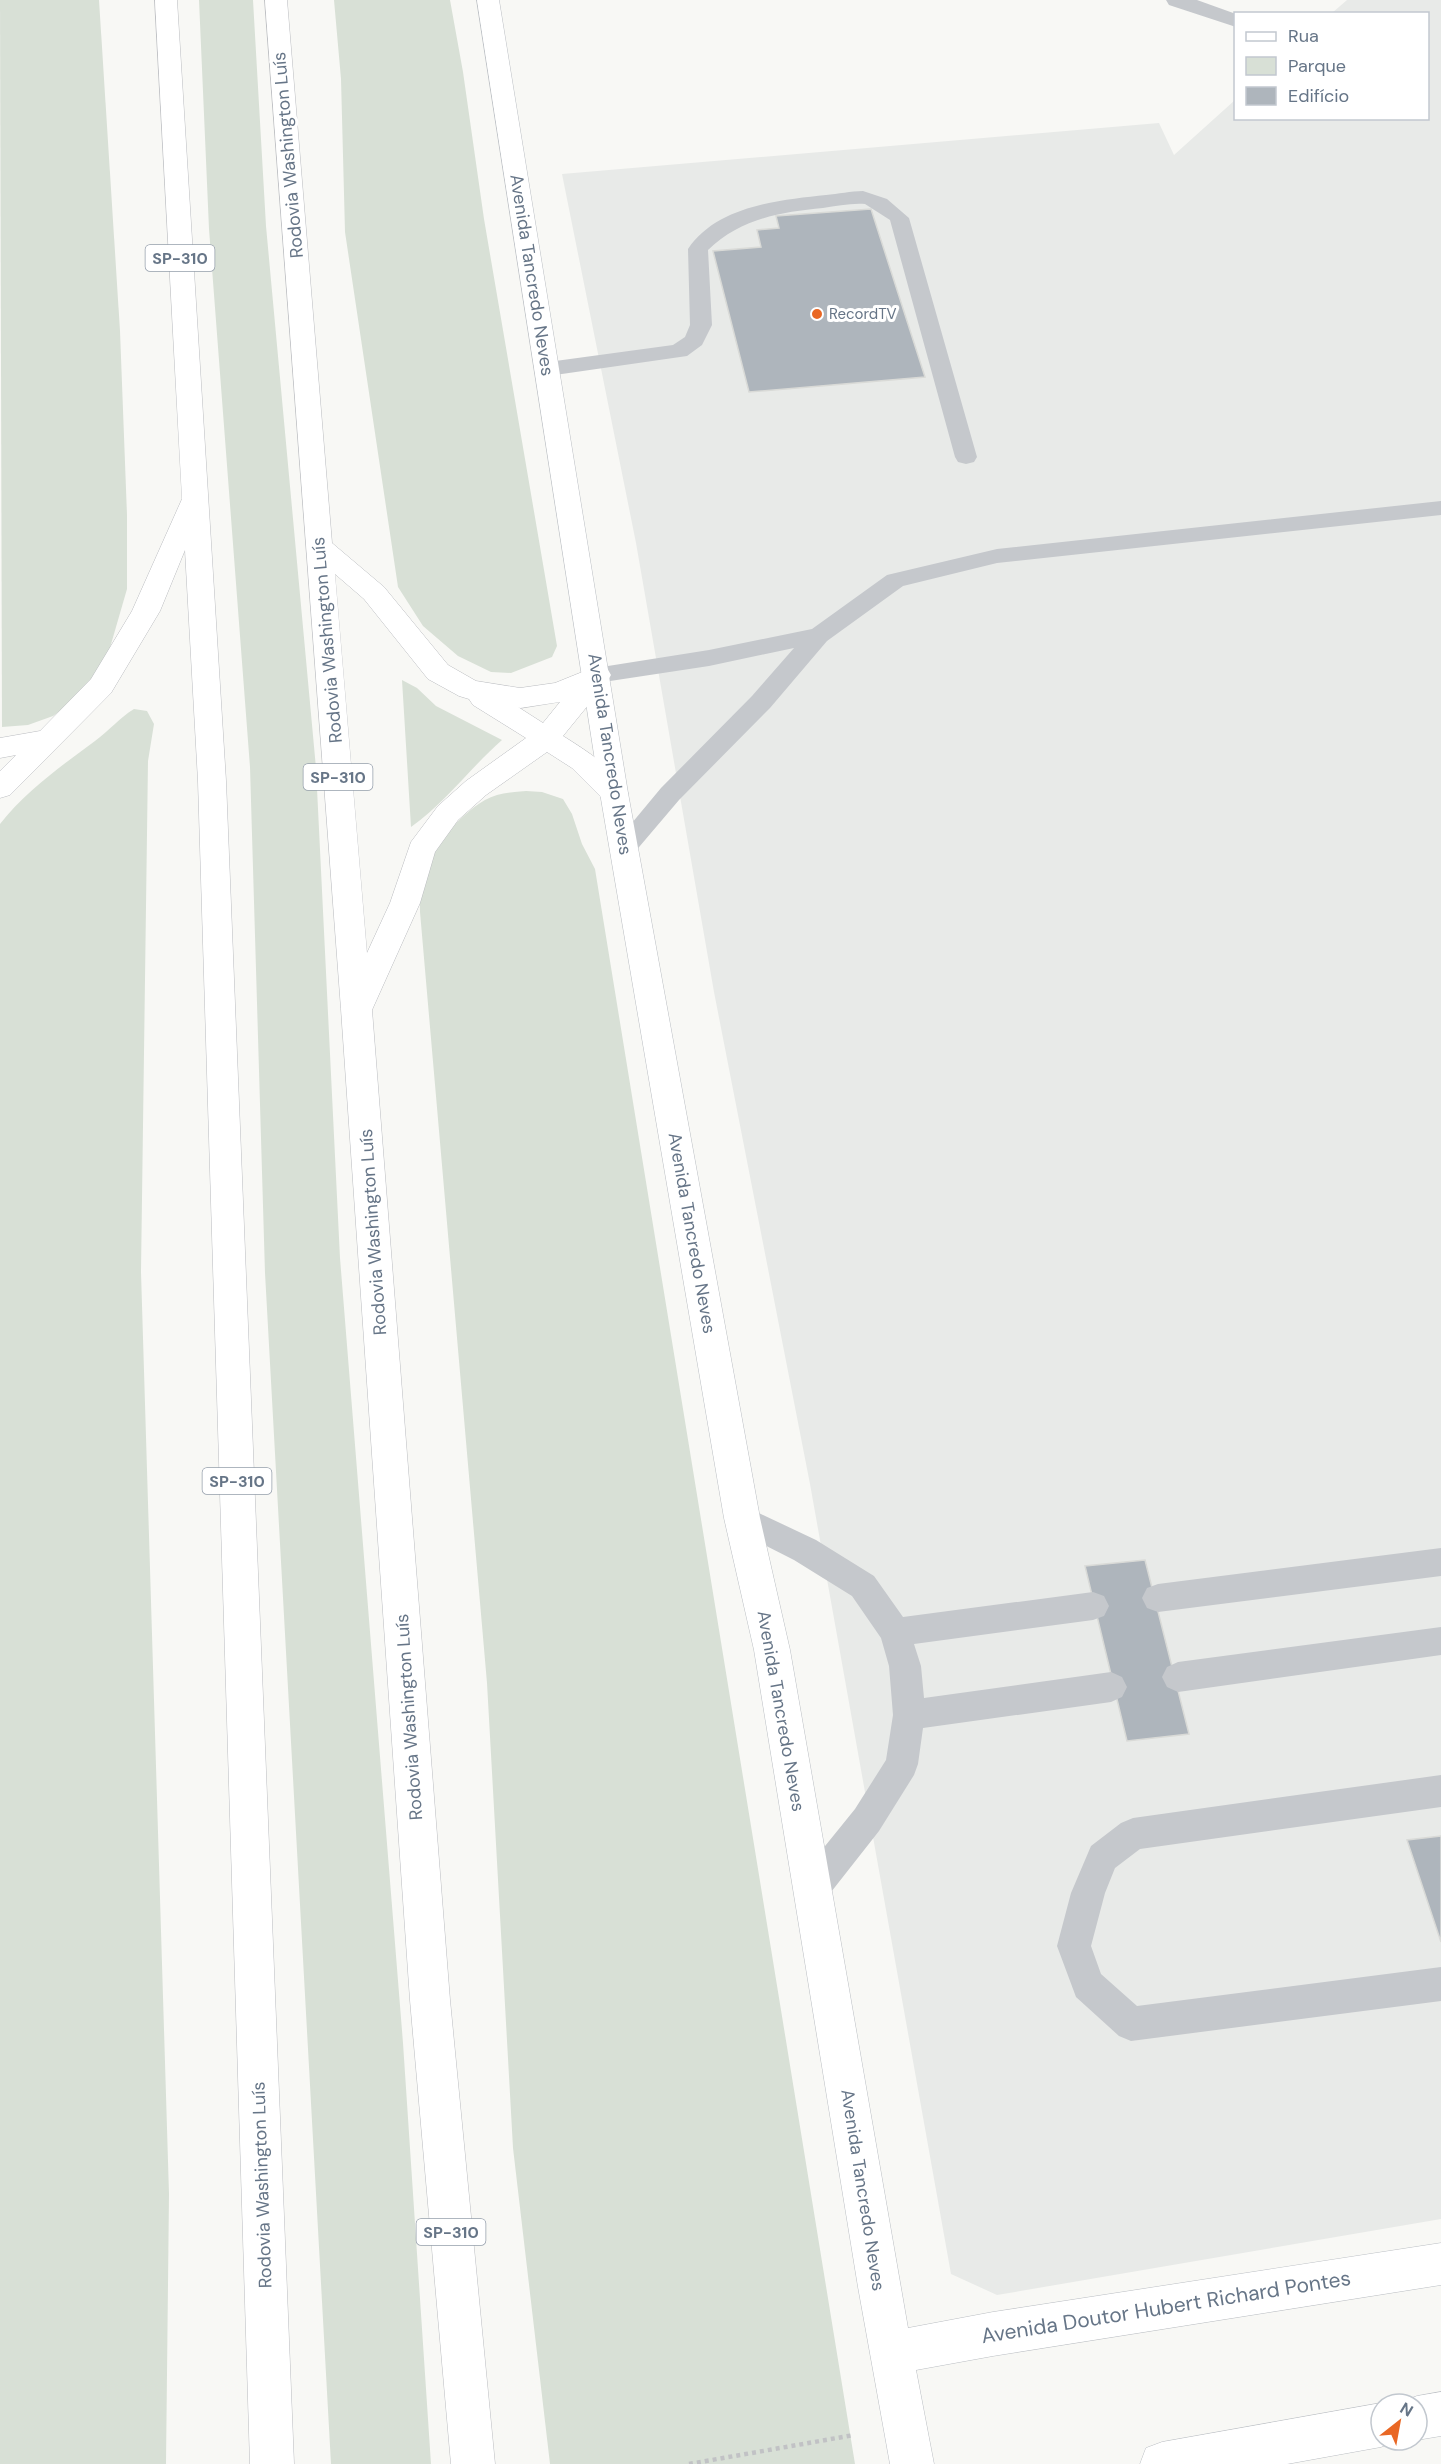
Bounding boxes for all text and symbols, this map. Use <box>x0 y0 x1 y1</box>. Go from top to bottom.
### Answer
legend <box>1234 12 1429 120</box>
text: Rua <box>1288 24 1319 48</box>
street label: Rodovia Washington Luís <box>267 51 309 259</box>
text: Parque <box>1288 54 1346 78</box>
text: Edifício <box>1288 84 1349 108</box>
street label: Avenida Tancredo Neves <box>504 172 560 378</box>
road number: SP-310 <box>146 245 214 271</box>
place label: RecordTV <box>829 304 897 324</box>
marker: RecordTV <box>810 307 824 321</box>
street label: Rodovia Washington Luís <box>306 536 348 744</box>
street label: Avenida Tancredo Neves <box>582 651 638 857</box>
road number: SP-310 <box>304 764 372 790</box>
street label: Rodovia Washington Luís <box>354 1128 392 1336</box>
street label: Avenida Tancredo Neves <box>662 1131 722 1335</box>
road number: SP-310 <box>202 1468 272 1494</box>
street label: Avenida Tancredo Neves <box>751 1609 811 1813</box>
street label: Rodovia Washington Luís <box>390 1613 428 1821</box>
street label: Rodovia Washington Luís <box>246 2081 278 2289</box>
street label: Avenida Tancredo Neves <box>835 2087 891 2293</box>
road number: SP-310 <box>416 2219 486 2245</box>
street label: Avenida Doutor Hubert Richard Pontes <box>979 2264 1353 2350</box>
north arrow <box>1369 2392 1429 2452</box>
text: N <box>1396 2398 1417 2422</box>

